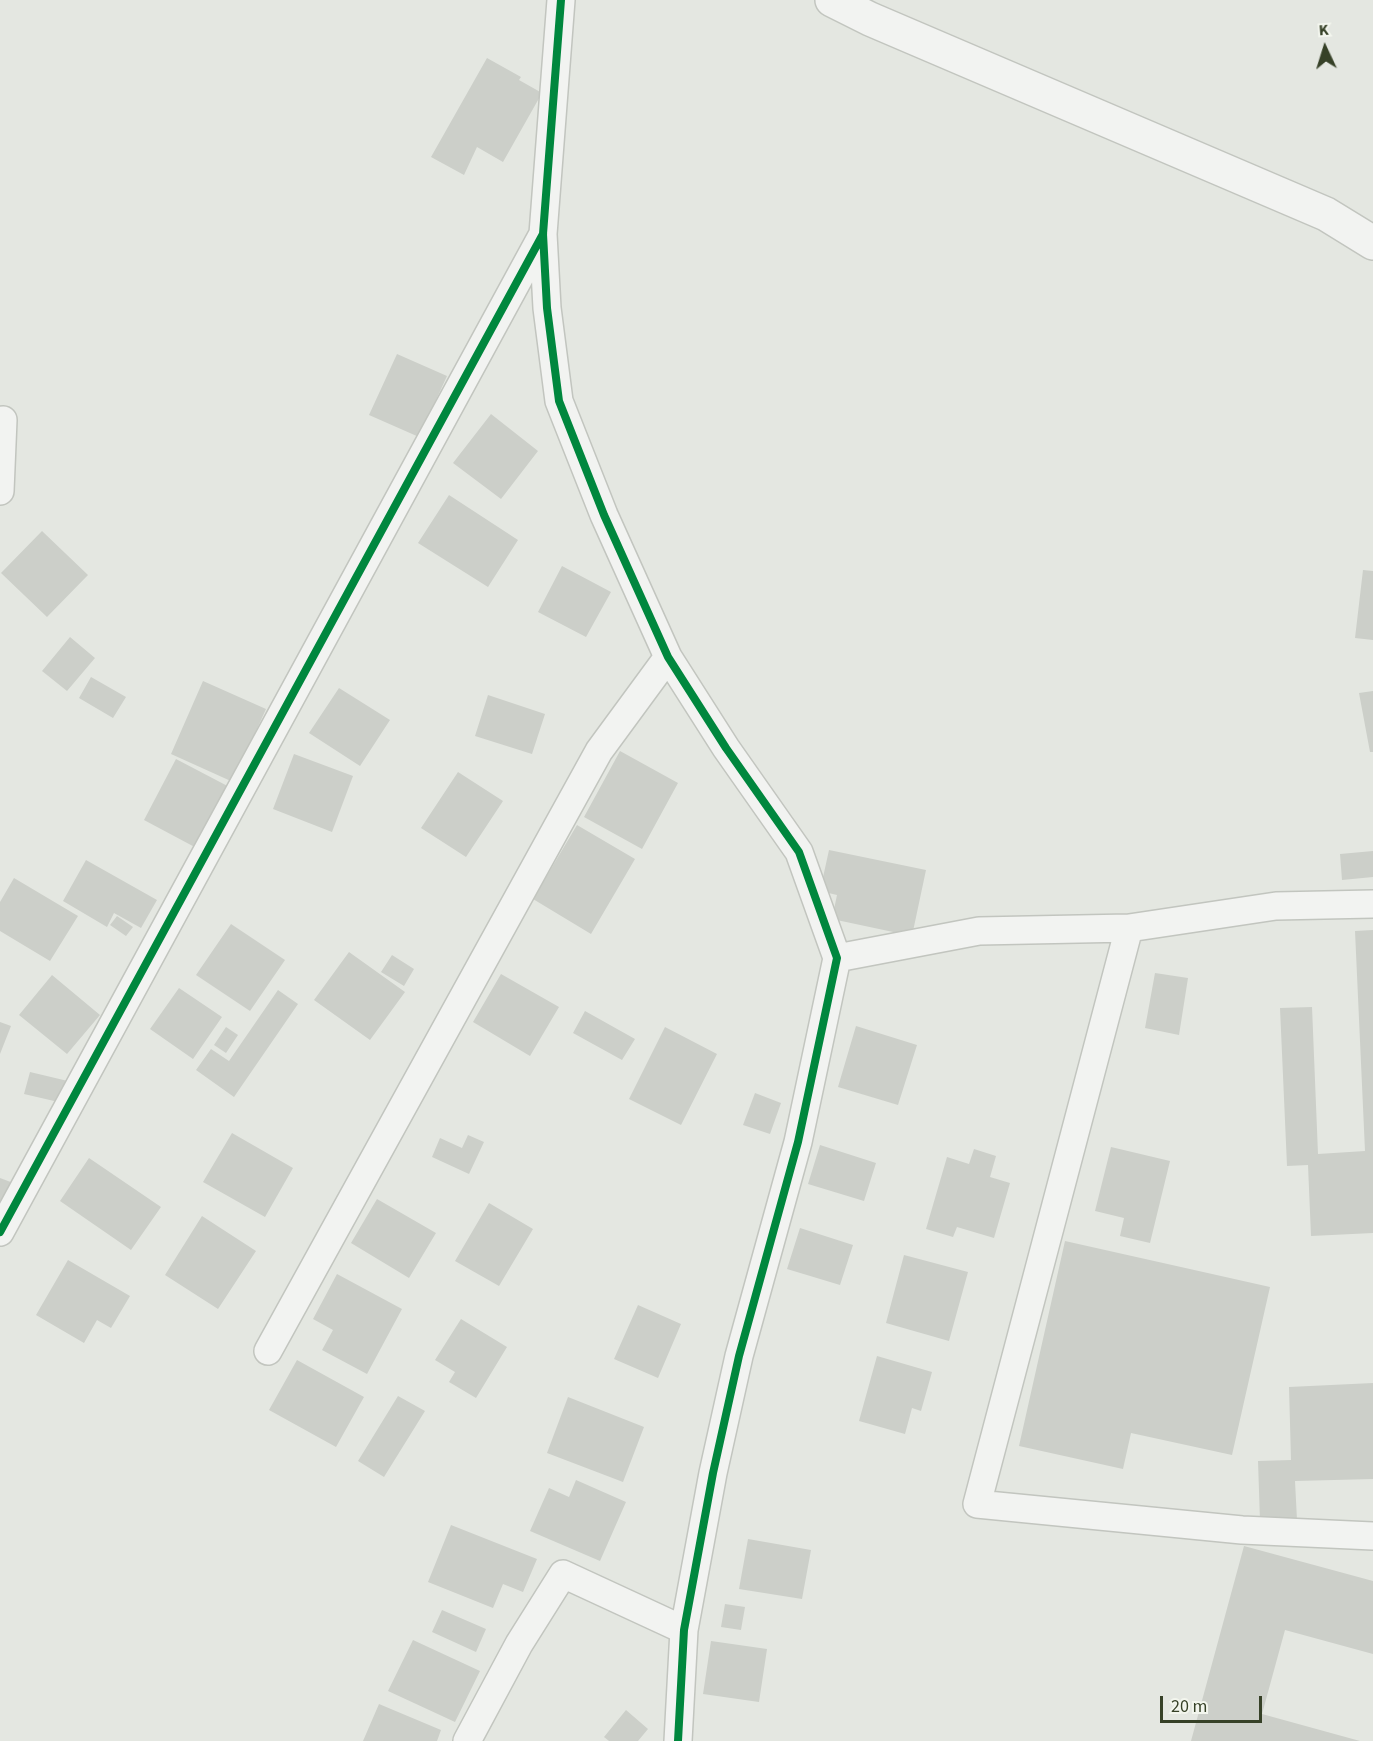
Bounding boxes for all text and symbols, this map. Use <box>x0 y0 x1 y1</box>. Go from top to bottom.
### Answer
north arrow <box>1295 18 1355 78</box>
text: K <box>1318 19 1329 41</box>
scale bar <box>1163 1684 1265 1722</box>
text: 20 m <box>1171 1694 1207 1719</box>

